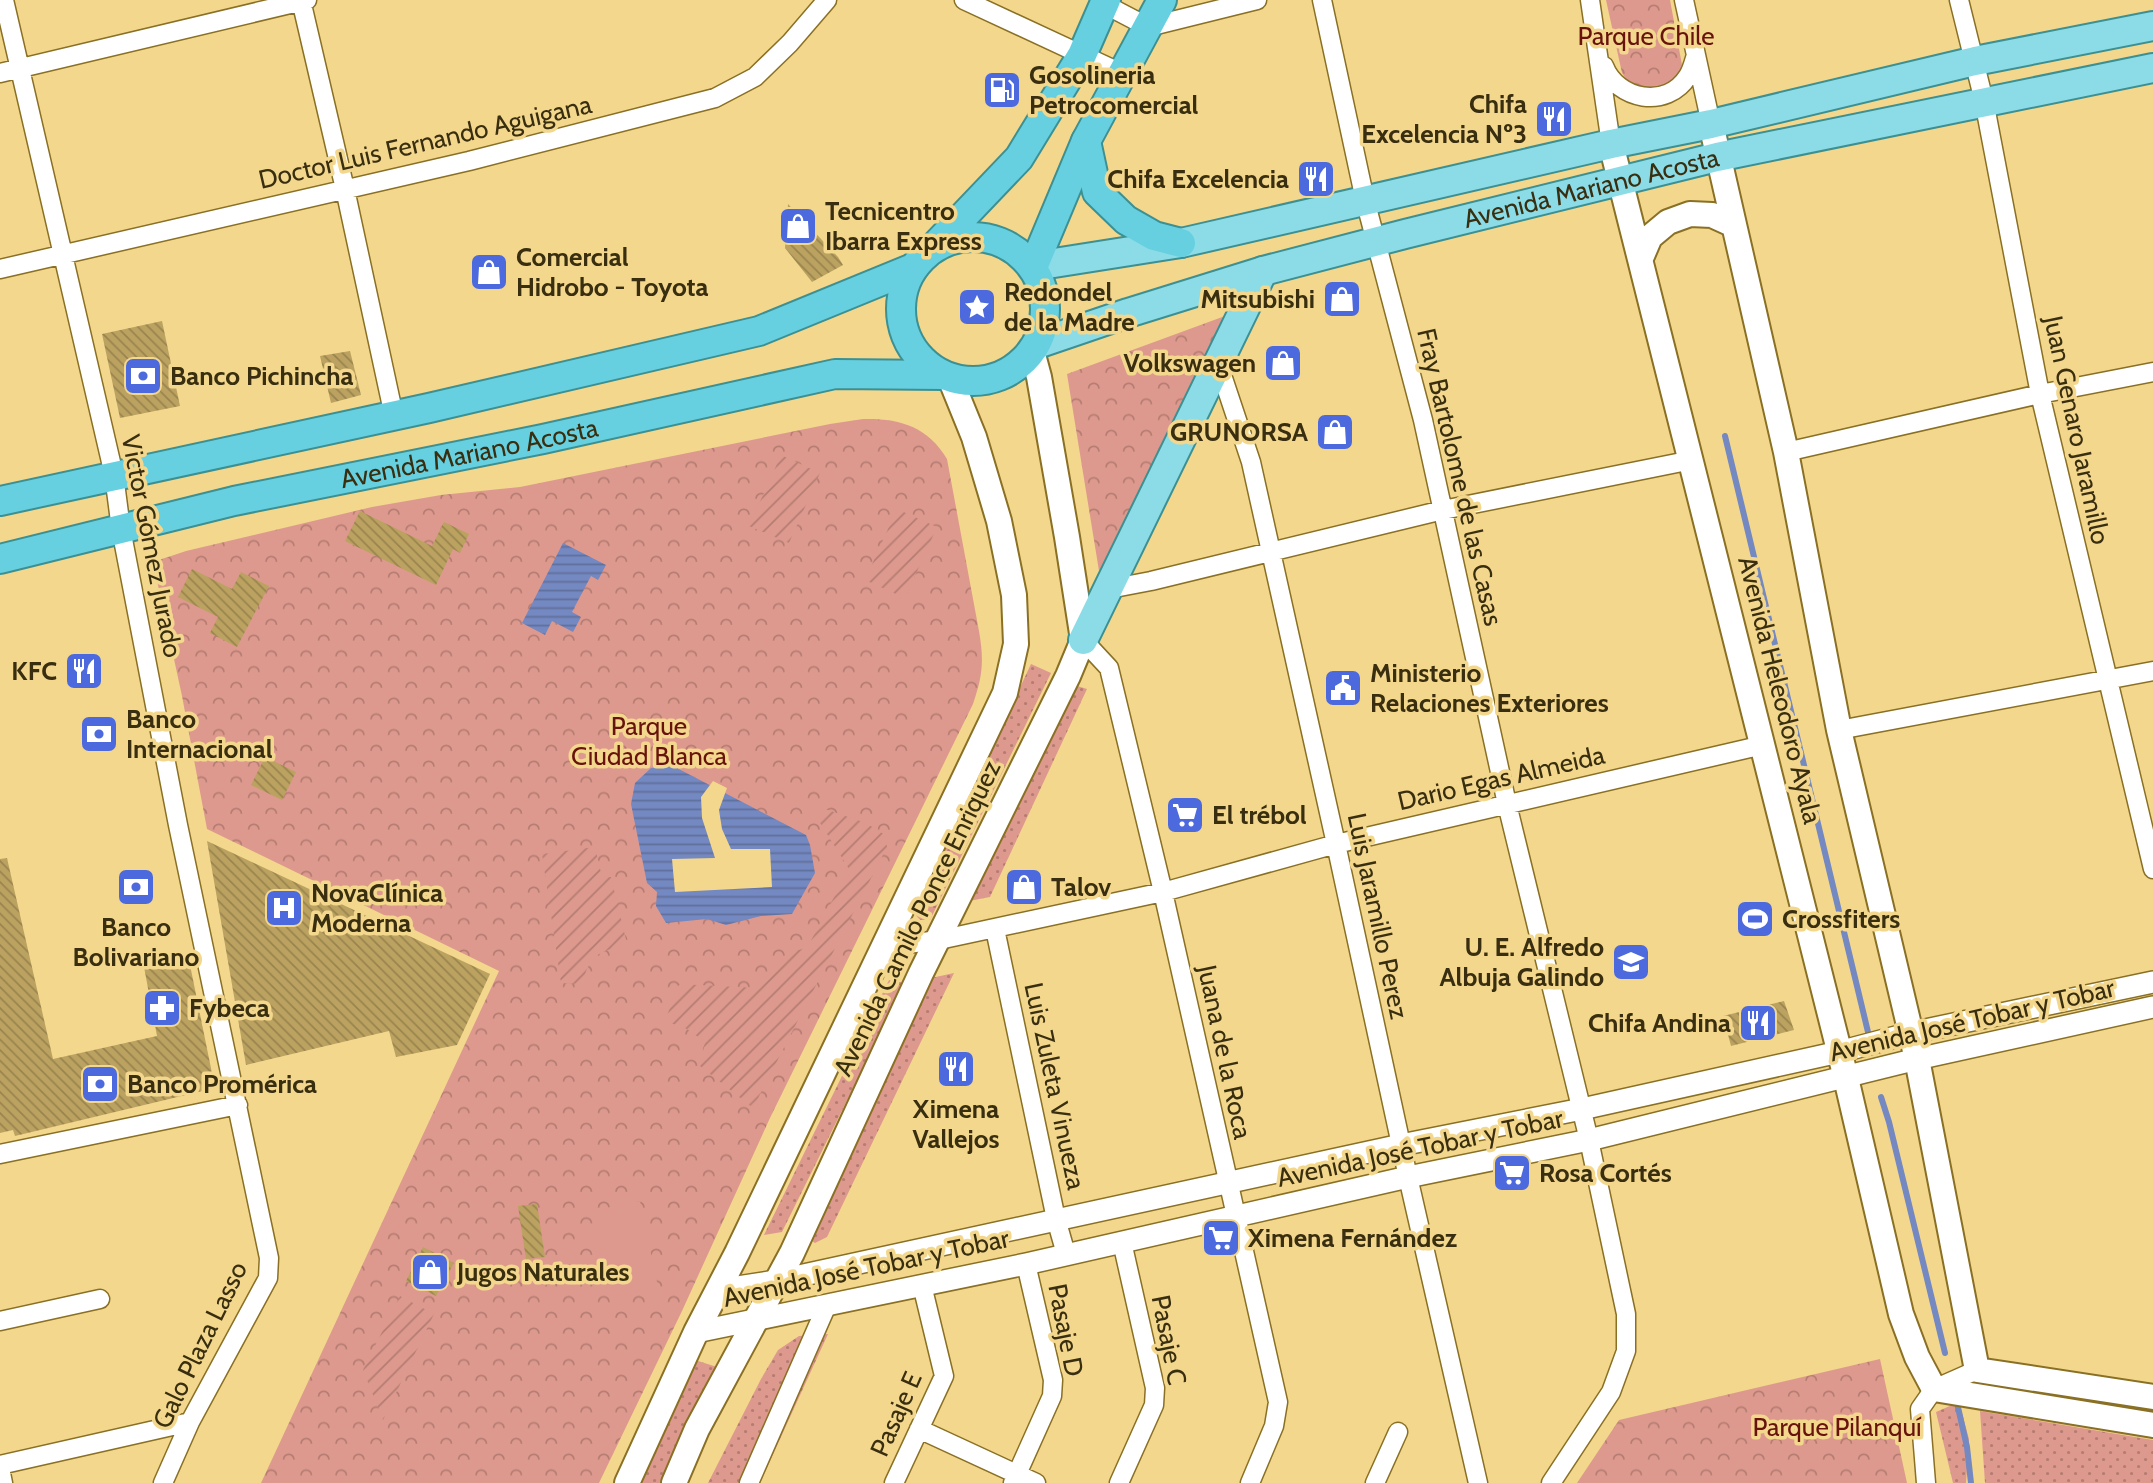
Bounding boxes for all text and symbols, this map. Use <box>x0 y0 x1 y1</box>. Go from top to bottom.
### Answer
park label: Parque Chile <box>1577 20 1715 52</box>
place label: Gosolineria Petrocomercial <box>1029 59 1199 121</box>
fuel station icon: Gosolineria Petrocomercial <box>981 69 1023 111</box>
street label: Doctor Luis Fernando Aguigana <box>255 88 595 196</box>
place label: Chifa Excelencia Nº3 <box>1361 88 1527 150</box>
restaurant icon: Chifa Excelencia Nº3 <box>1533 98 1575 140</box>
street label: Avenida Mariano Acosta <box>1460 141 1723 235</box>
restaurant icon: Chifa Excelencia <box>1295 158 1337 200</box>
place label: Chifa Excelencia <box>1107 163 1289 195</box>
place label: Tecnicentro Ibarra Express <box>825 195 982 257</box>
shop icon: Tecnicentro Ibarra Express <box>777 205 819 247</box>
place label: Comercial Hidrobo - Toyota <box>516 241 709 303</box>
shop icon: Comercial Hidrobo - Toyota <box>468 251 510 293</box>
place label: Redondel de la Madre <box>1004 276 1135 338</box>
shop icon: Mitsubishi <box>1321 278 1363 320</box>
place label: Mitsubishi <box>1200 283 1315 315</box>
place icon: Redondel de la Madre <box>956 286 998 328</box>
street label: Juan Genaro Jaramillo <box>2037 312 2117 547</box>
street label: Fray Bartolome de las Casas <box>1410 325 1510 629</box>
shop icon: Volkswagen <box>1262 342 1304 384</box>
place label: Volkswagen <box>1124 347 1256 379</box>
bank icon: Banco Pichincha <box>122 355 164 397</box>
place label: Banco Pichincha <box>170 360 353 392</box>
street label: Avenida Mariano Acosta <box>338 411 601 495</box>
shop icon: GRUNORSA <box>1314 411 1356 453</box>
place label: GRUNORSA <box>1170 416 1309 448</box>
street label: Victor Gómez Jurado <box>115 432 189 660</box>
street label: Avenida Heleodoro Ayala <box>1731 553 1829 828</box>
restaurant icon: KFC <box>63 650 105 692</box>
place label: KFC <box>11 655 57 687</box>
place label: Ministerio Relaciones Exteriores <box>1370 657 1609 719</box>
public building icon: Ministerio Relaciones Exteriores <box>1322 667 1364 709</box>
place label: Banco Internacional <box>126 703 273 765</box>
park label: Parque Ciudad Blanca <box>571 710 727 772</box>
bank icon: Banco Internacional <box>78 713 120 755</box>
street label: Dario Egas Almeida <box>1394 738 1608 817</box>
street label: Avenida Camilo Ponce Enriquez <box>827 755 1007 1081</box>
supermarket icon: El trébol <box>1164 794 1206 836</box>
place label: El trébol <box>1212 799 1307 831</box>
street label: Luis Jaramillo Perez <box>1341 810 1415 1022</box>
bank icon: Banco Bolivariano <box>115 866 157 908</box>
shop icon: Talov <box>1003 866 1045 908</box>
place label: Talov <box>1051 871 1111 903</box>
place label: NovaClínica Moderna <box>311 877 443 939</box>
hospital icon: NovaClínica Moderna <box>263 887 305 929</box>
sports icon: Crossfiters <box>1734 898 1776 940</box>
place label: Crossfiters <box>1782 903 1900 935</box>
place label: Banco Bolivariano <box>73 911 200 973</box>
place label: U. E. Alfredo Albuja Galindo <box>1440 931 1604 993</box>
school or university icon: U. E. Alfredo Albuja Galindo <box>1610 941 1652 983</box>
street label: Juana de la Roca <box>1191 961 1259 1142</box>
street label: Avenida José Tobar y Tobar <box>1826 971 2118 1068</box>
street label: Luis Zuleta Vinueza <box>1017 980 1093 1193</box>
pharmacy icon: Fybeca <box>141 987 183 1029</box>
place label: Fybeca <box>189 992 270 1024</box>
restaurant icon: Chifa Andina <box>1737 1002 1779 1044</box>
place label: Chifa Andina <box>1588 1007 1731 1039</box>
restaurant icon: Ximena Vallejos <box>935 1048 977 1090</box>
bank icon: Banco Promérica <box>79 1063 121 1105</box>
place label: Banco Promérica <box>127 1068 317 1100</box>
place label: Ximena Vallejos <box>912 1093 1000 1155</box>
street label: Avenida José Tobar y Tobar <box>1274 1102 1567 1194</box>
supermarket icon: Rosa Cortés <box>1491 1152 1533 1194</box>
place label: Rosa Cortés <box>1539 1157 1672 1189</box>
supermarket icon: Ximena Fernández <box>1200 1217 1242 1259</box>
street label: Avenida José Tobar y Tobar <box>720 1222 1013 1314</box>
place label: Ximena Fernández <box>1247 1222 1457 1254</box>
shop icon: Jugos Naturales <box>409 1251 451 1293</box>
street label: Galo Plaza Lasso <box>146 1256 254 1434</box>
place label: Jugos Naturales <box>456 1256 630 1288</box>
street label: Pasaje D <box>1041 1281 1091 1379</box>
street label: Pasaje C <box>1145 1292 1193 1388</box>
street label: Pasaje E <box>863 1367 929 1461</box>
park label: Parque Pilanquí <box>1752 1411 1922 1443</box>

